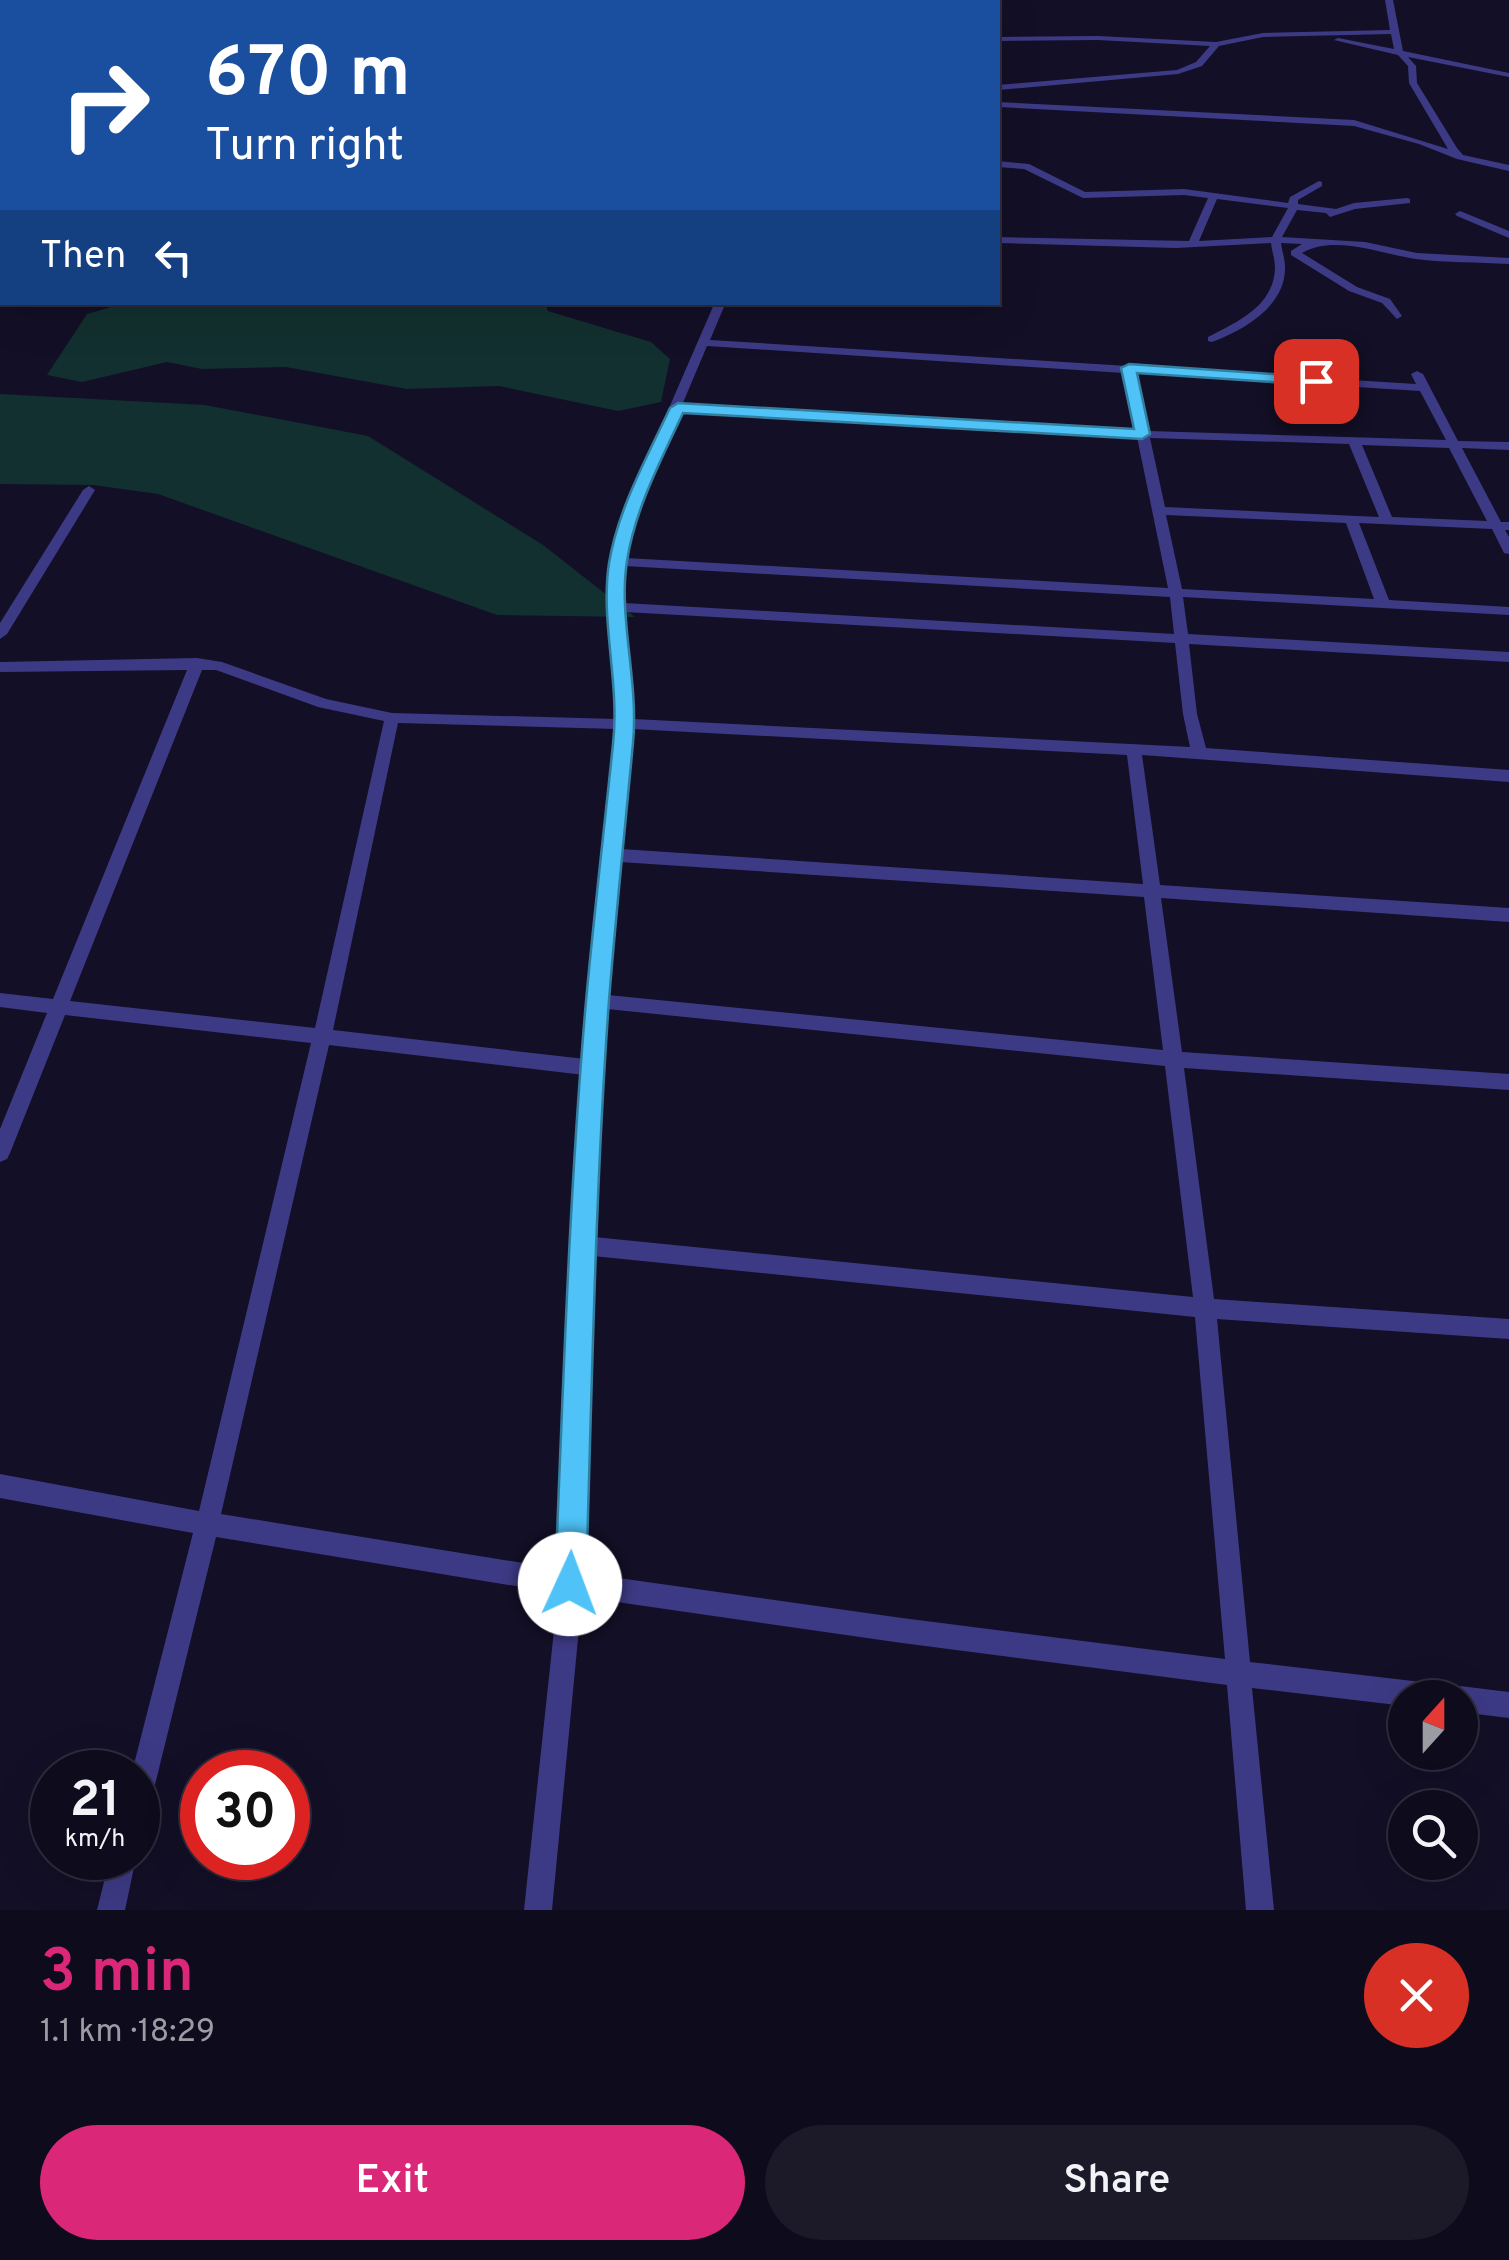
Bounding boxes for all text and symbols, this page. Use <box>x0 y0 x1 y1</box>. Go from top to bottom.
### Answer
text: 670 m <box>205 32 411 121</box>
icon: right <box>40 40 170 170</box>
text: Turn right <box>205 119 404 176</box>
icon: left <box>146 230 201 285</box>
text: Then <box>40 233 126 282</box>
pin <box>1274 339 1359 424</box>
icon: arrive <box>1289 354 1344 409</box>
position arrow <box>518 1532 622 1636</box>
north arrow <box>1388 1680 1478 1770</box>
map controls <box>1388 1680 1478 1880</box>
speed limit sign: 30 <box>180 1750 310 1880</box>
text: 21 <box>70 1771 120 1834</box>
button: search <box>1388 1790 1478 1880</box>
text: km/h <box>65 1824 125 1856</box>
text: 3 min <box>40 1937 194 2013</box>
button: close <box>1364 1943 1469 2048</box>
text: 1.1 km · 18:29 <box>40 2013 215 2053</box>
button: Exit <box>40 2125 745 2240</box>
button: Share <box>765 2125 1469 2240</box>

